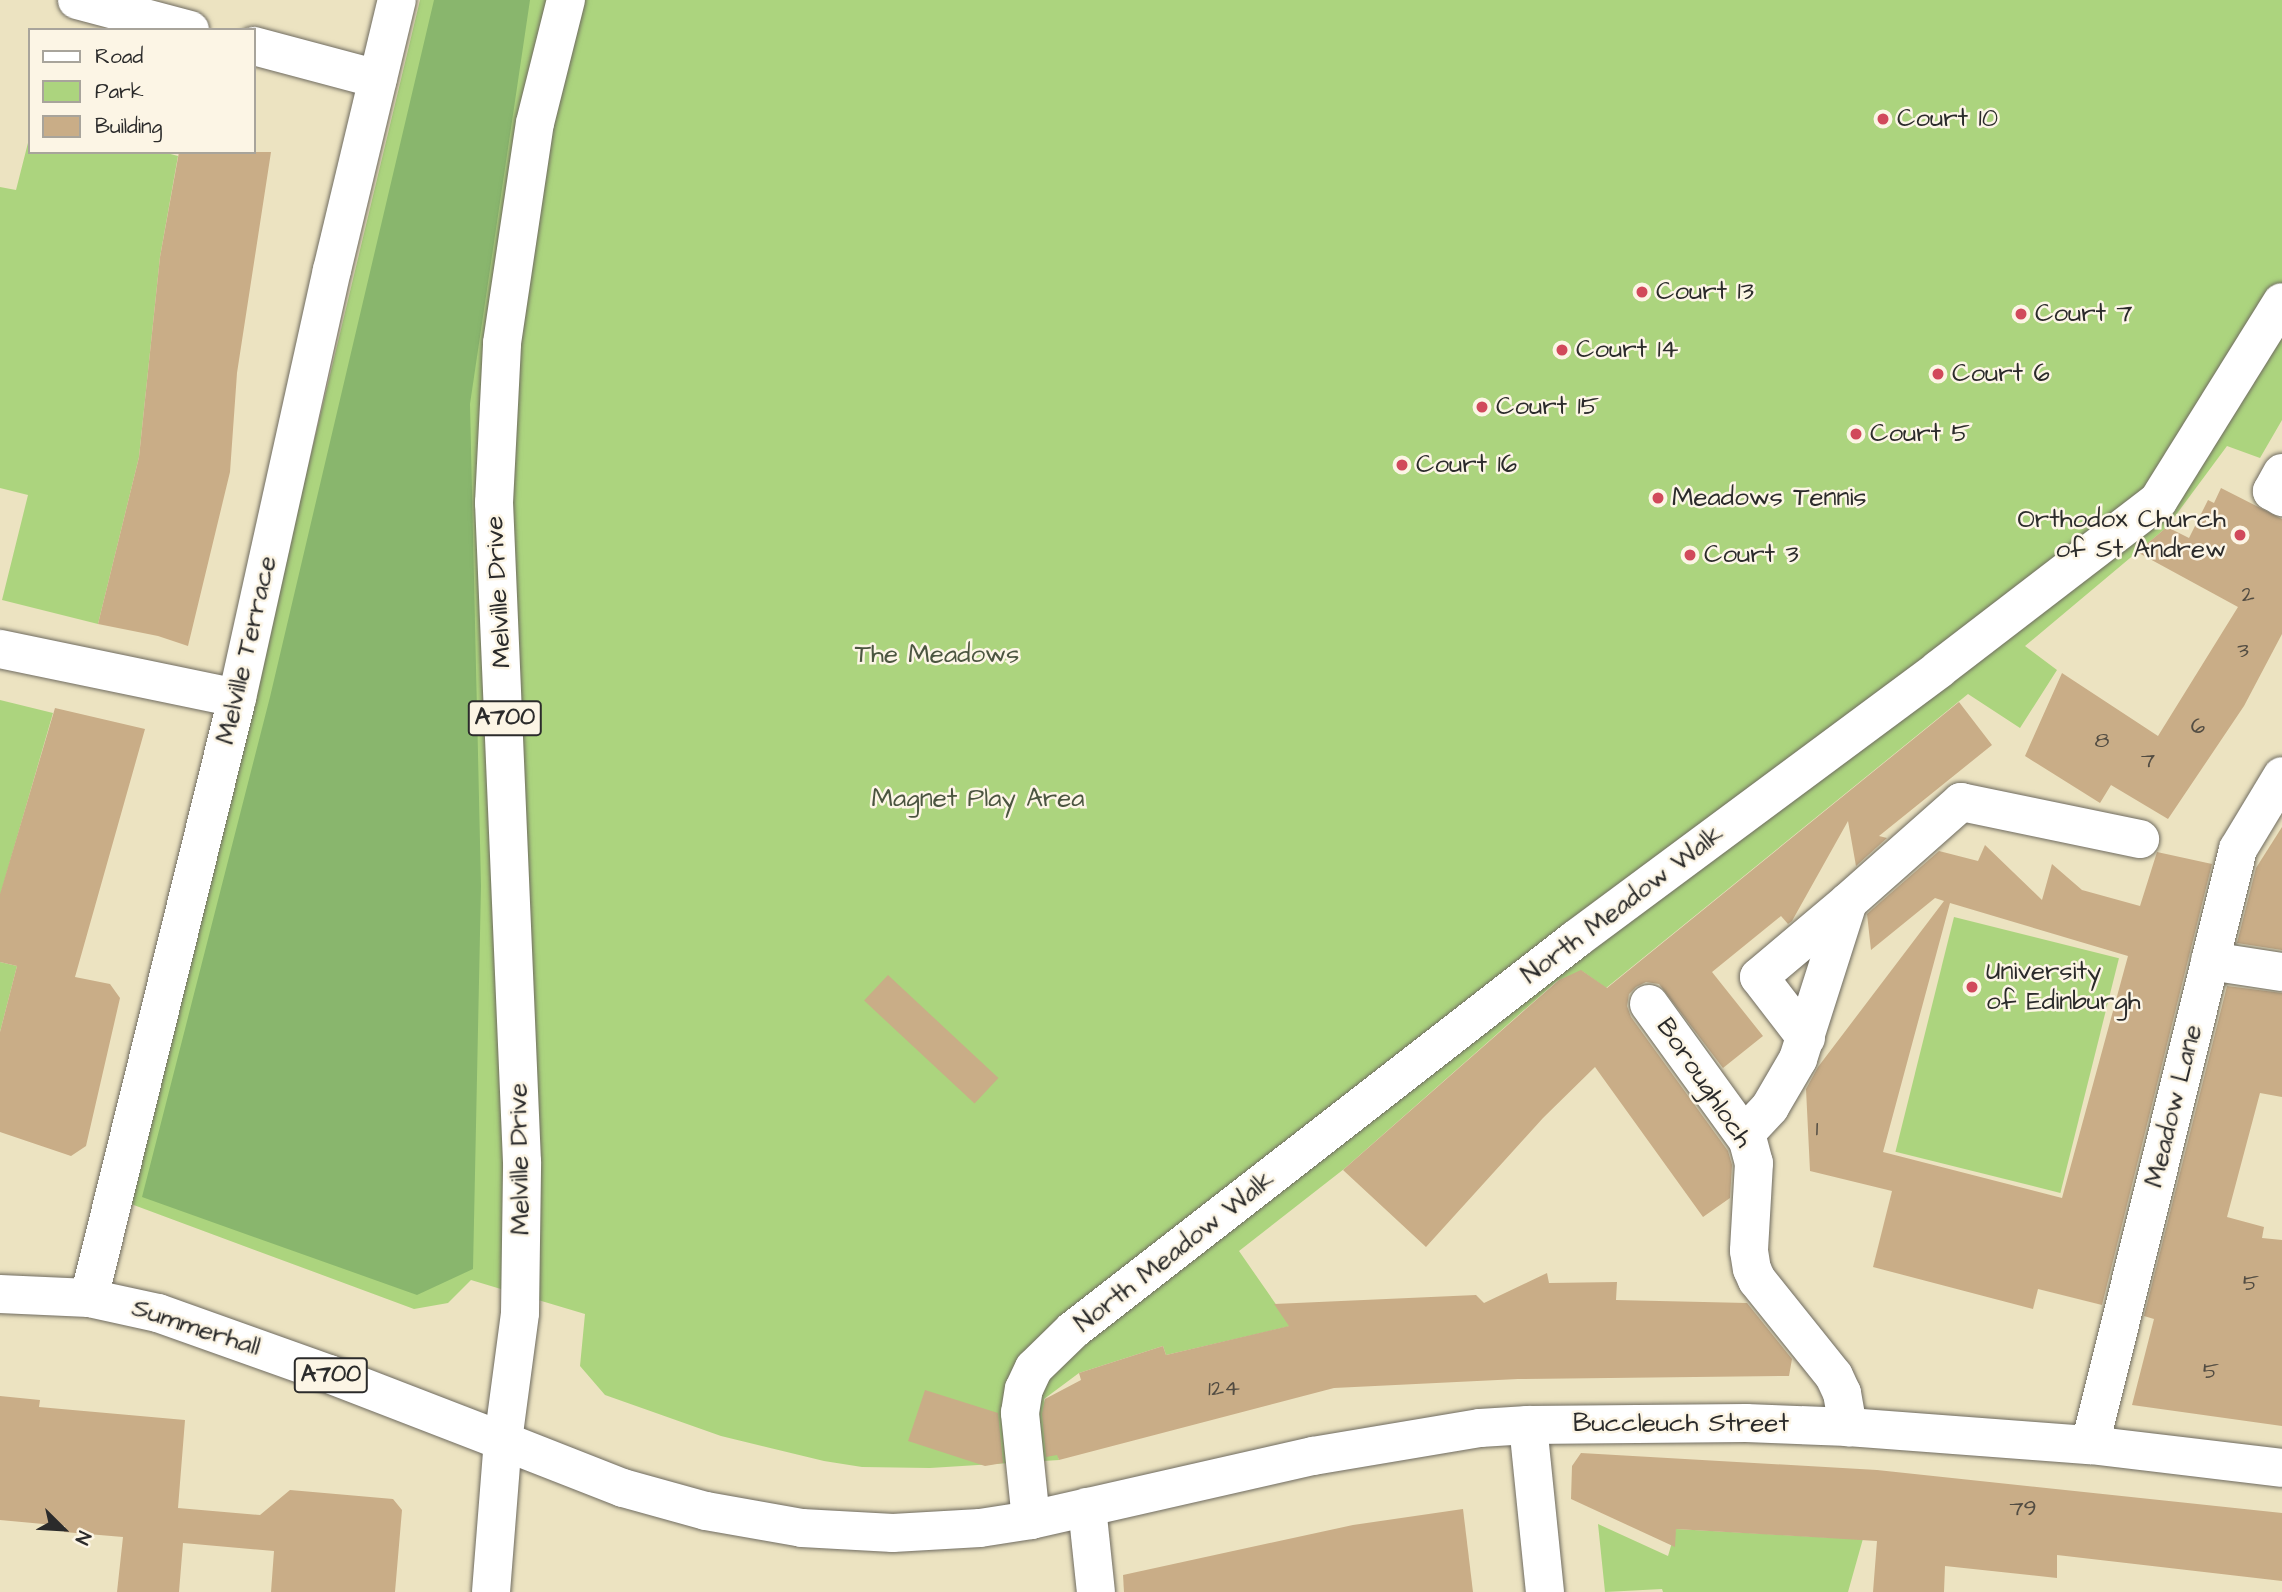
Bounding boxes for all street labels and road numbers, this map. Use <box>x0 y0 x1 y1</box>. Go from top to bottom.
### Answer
street label: Melville Drive <box>479 515 519 669</box>
street label: Melville Terrace <box>210 553 284 747</box>
road number: A700 <box>466 698 544 738</box>
street label: North Meadow Walk <box>1516 819 1730 991</box>
street label: Boroughloch <box>1649 1012 1759 1154</box>
street label: Meadow Lane <box>2139 1021 2209 1191</box>
street label: Melville Drive <box>503 1083 537 1235</box>
street label: North Meadow Walk <box>1069 1164 1281 1340</box>
street label: Summerhall <box>128 1293 264 1363</box>
road number: A700 <box>292 1354 370 1395</box>
street label: Buccleuch Street <box>1573 1408 1789 1440</box>

